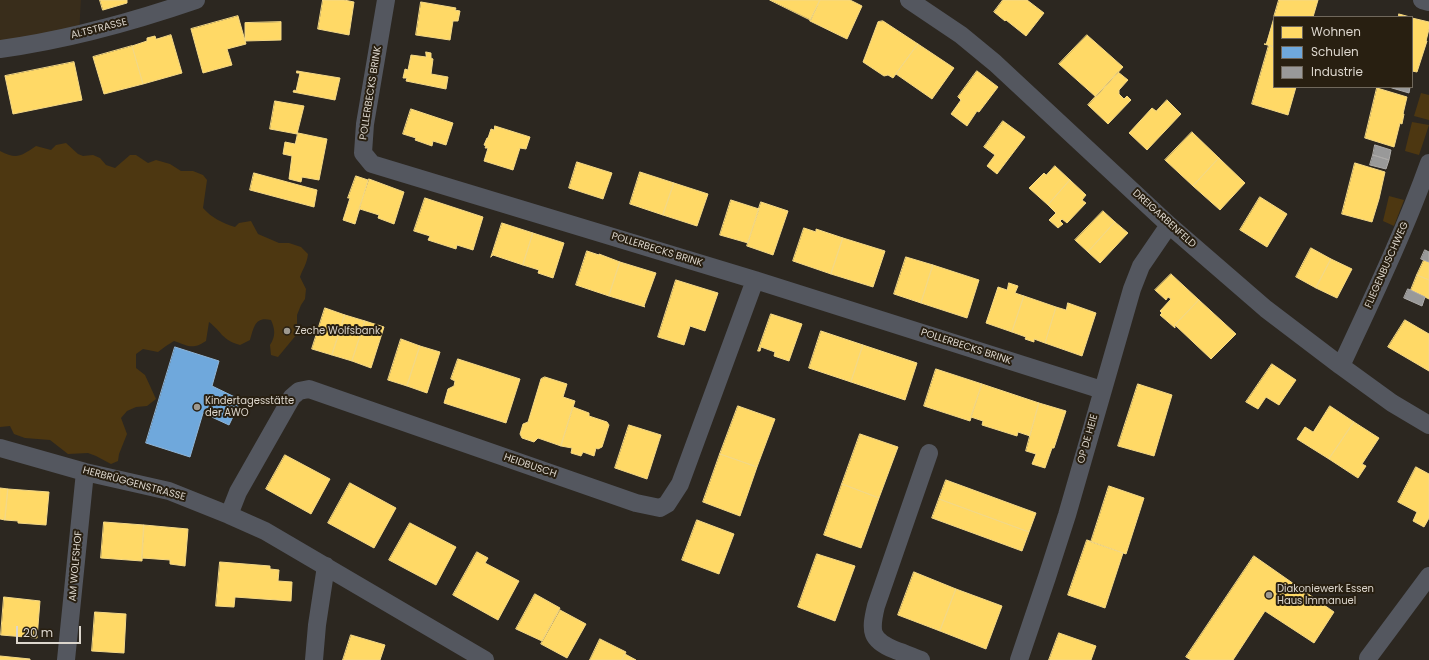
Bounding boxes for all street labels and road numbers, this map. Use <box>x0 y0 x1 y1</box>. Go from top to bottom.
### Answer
street label: ALTSTRASSE <box>70 16 128 42</box>
street label: POLLERBECKS BRINK <box>358 45 384 141</box>
street label: DREIGARBENFELD <box>1130 187 1198 251</box>
street label: FLIEGENBUSCHWEG <box>1363 220 1411 310</box>
street label: POLLERBECKS BRINK <box>610 230 704 270</box>
street label: POLLERBECKS BRINK <box>919 327 1013 367</box>
street label: OP DE HEIE <box>1075 413 1101 465</box>
street label: HEIDBUSCH <box>502 451 558 481</box>
street label: HERBRÜGGENSTRASSE <box>81 465 187 503</box>
street label: AM WOLFSHOF <box>67 530 85 602</box>

